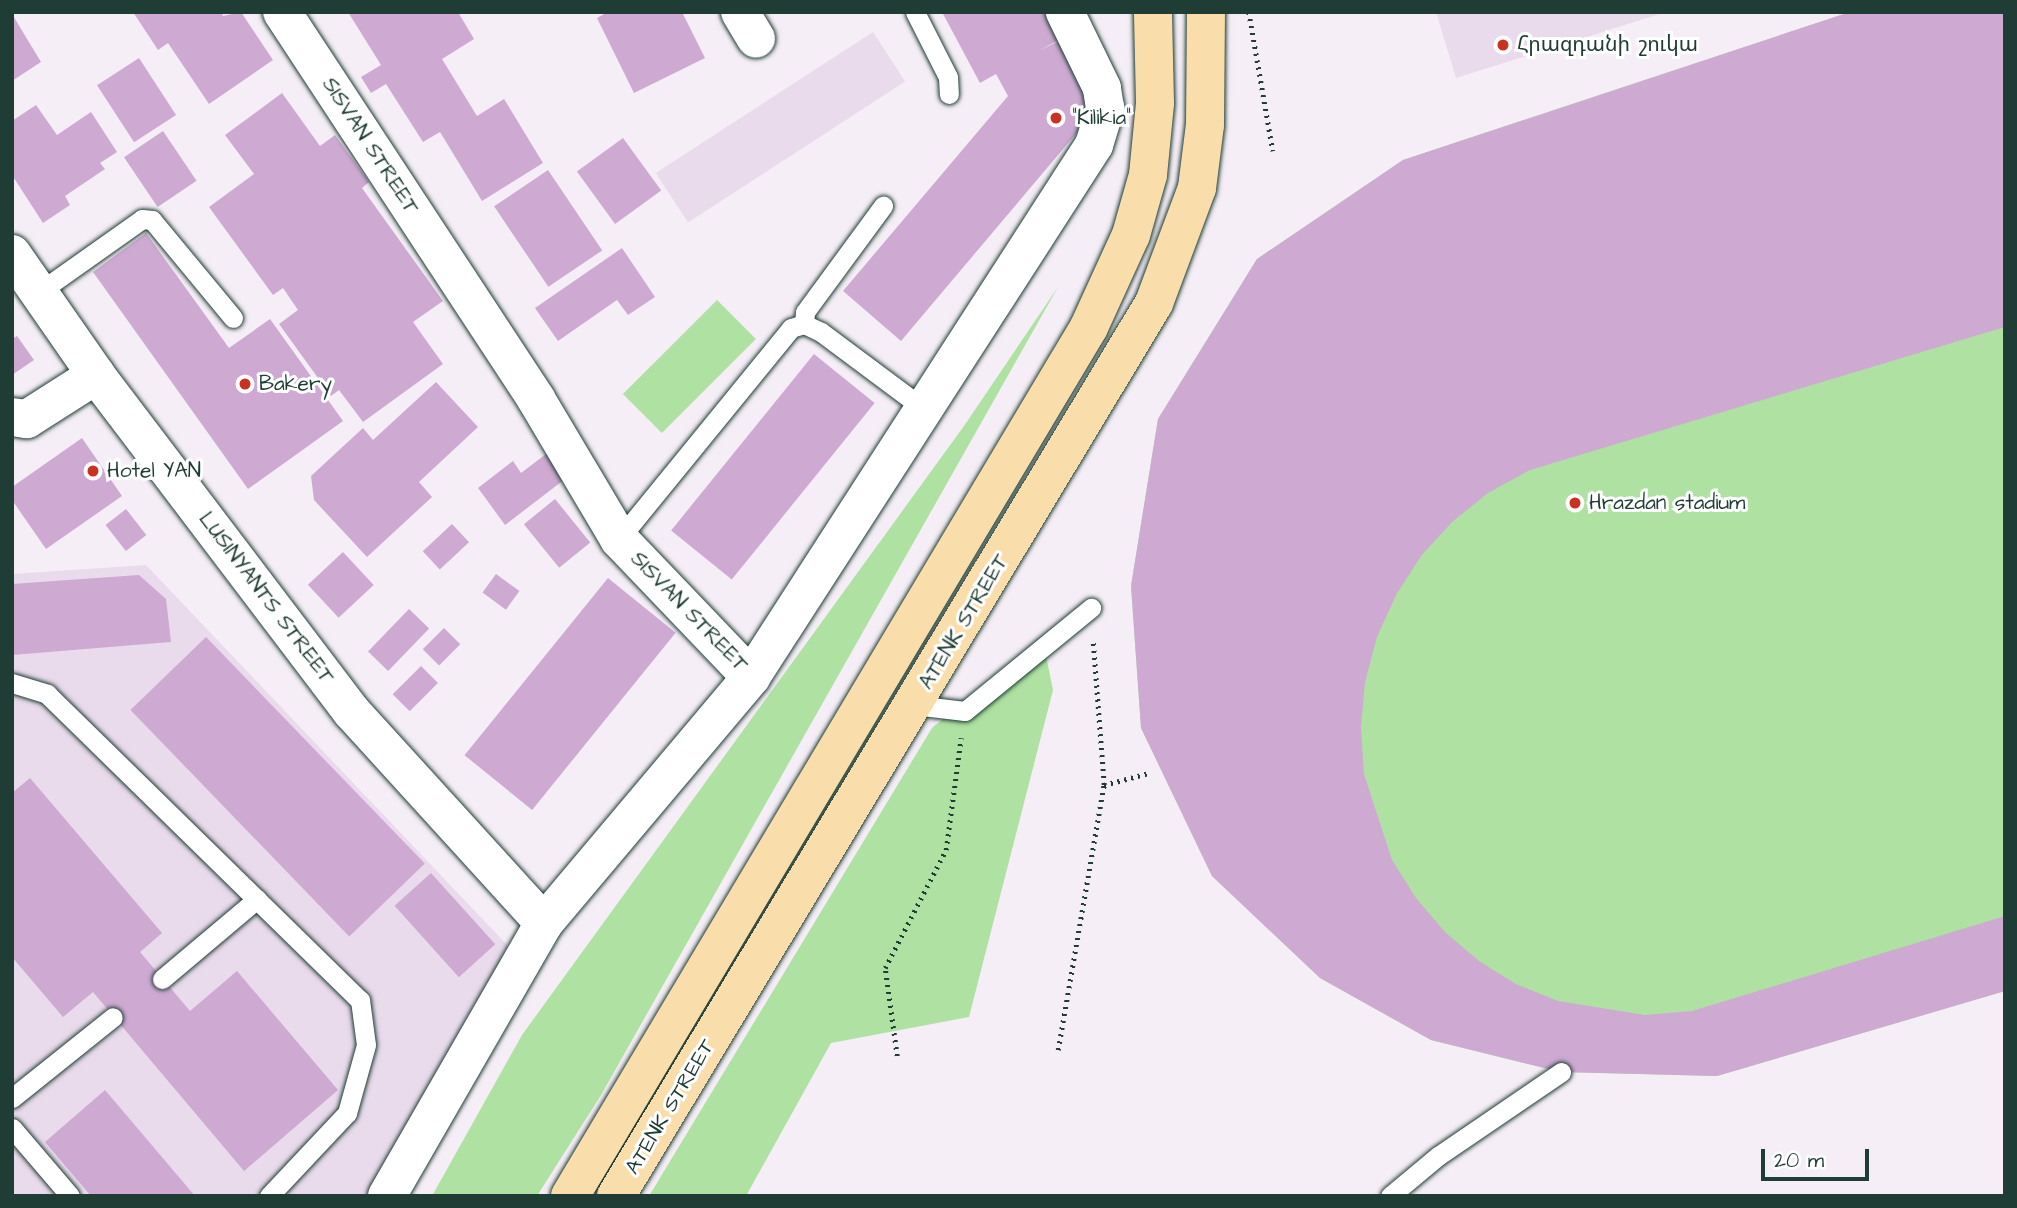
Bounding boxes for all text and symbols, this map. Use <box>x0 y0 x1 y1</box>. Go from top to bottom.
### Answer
place label: Հրազդանի շուկա <box>1517 32 1698 58</box>
marker: Հրազդանի շուկա <box>1495 37 1511 53</box>
street label: SISVAN STREET <box>316 73 424 219</box>
place label: "Kilikia" <box>1072 105 1131 131</box>
marker: "Kilikia" <box>1046 108 1066 128</box>
place label: Bakery <box>259 371 332 397</box>
marker: Bakery <box>237 376 253 392</box>
place label: Hotel YAN <box>107 458 201 484</box>
marker: Hotel YAN <box>85 463 101 479</box>
place label: Hrazdan stadium <box>1589 490 1745 516</box>
marker: Hrazdan stadium <box>1567 495 1583 511</box>
street label: LUSINYANTS STREET <box>193 507 339 689</box>
street label: SISVAN STREET <box>625 546 753 678</box>
street label: ATENK STREET <box>914 550 1014 694</box>
street label: ATENK STREET <box>620 1035 720 1179</box>
scale bar <box>1765 1134 1874 1178</box>
text: 20 m <box>1774 1146 1824 1175</box>

